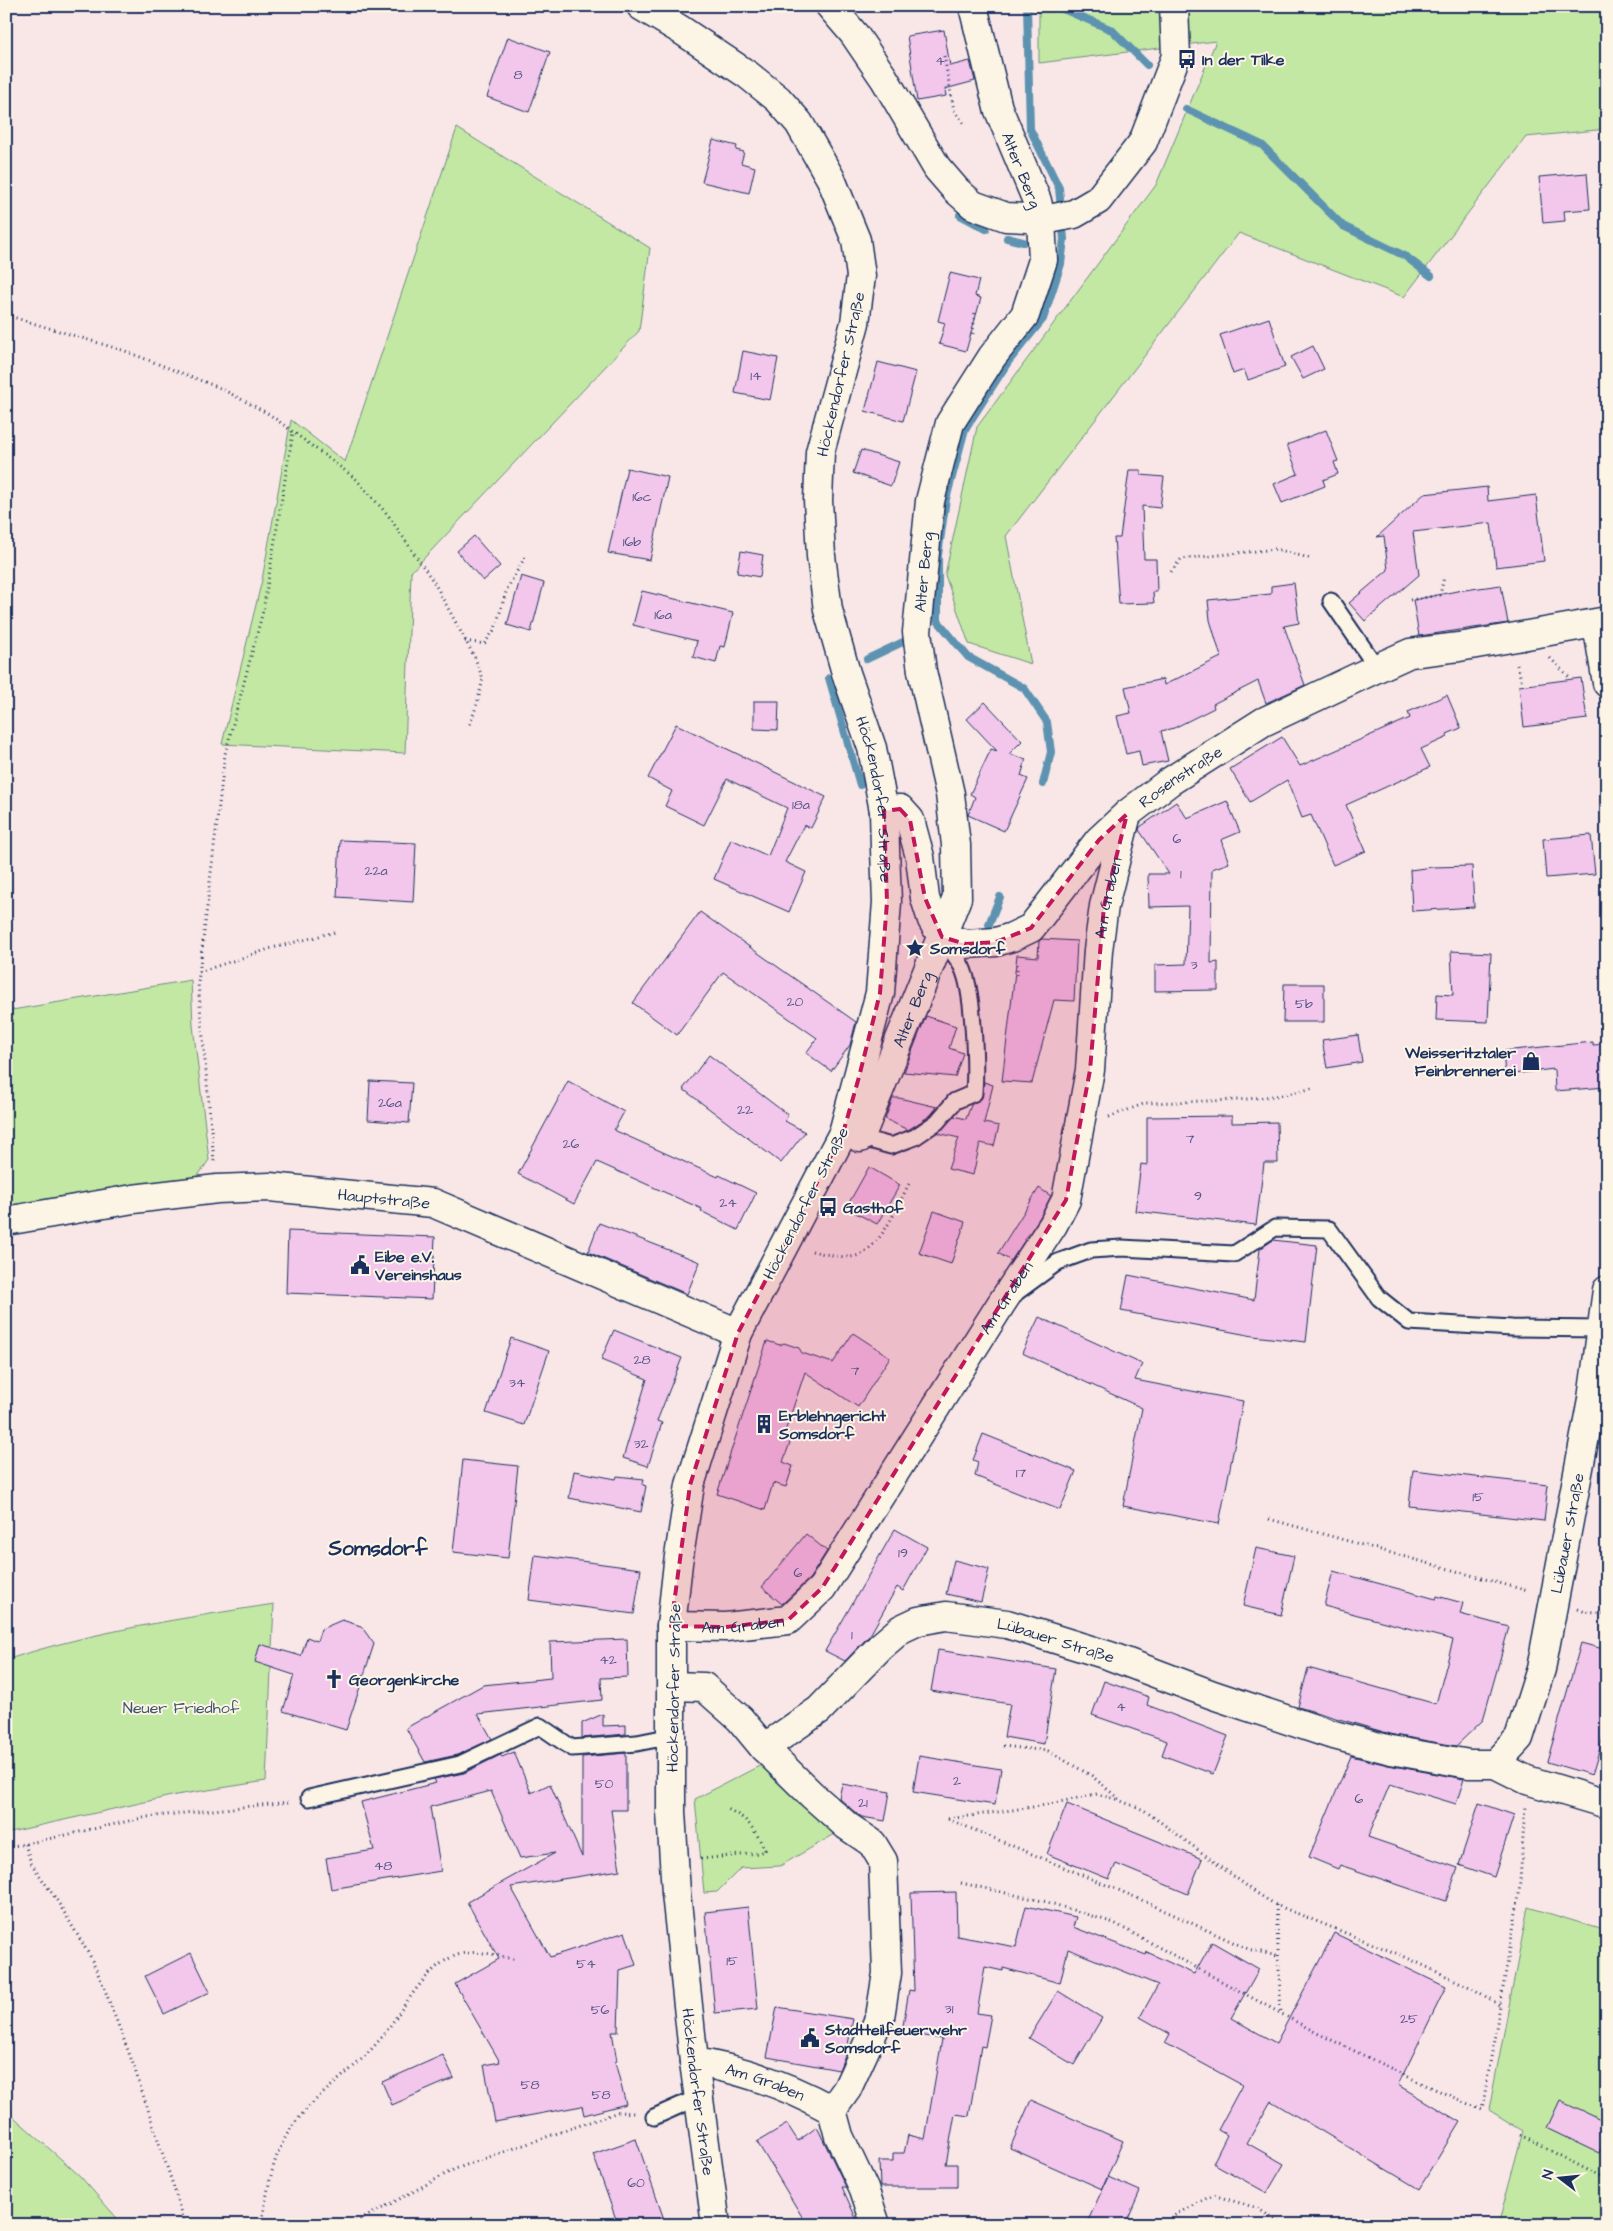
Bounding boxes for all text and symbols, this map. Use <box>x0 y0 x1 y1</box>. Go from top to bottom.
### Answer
bus stop icon: In der Tilke <box>1176 48 1198 70</box>
place label: In der Tilke <box>1202 49 1285 71</box>
house number: 4 <box>935 51 945 71</box>
house number: 8 <box>513 65 523 85</box>
street label: Alter Berg <box>995 129 1046 212</box>
street label: Höckendorfer Straße <box>811 289 871 459</box>
house number: 14 <box>750 366 762 386</box>
house number: 16c <box>632 487 652 507</box>
street label: Alter Berg <box>909 531 940 613</box>
house number: 16b <box>623 532 641 552</box>
house number: 16a <box>654 605 672 625</box>
street label: Höckendorfer Straße <box>850 713 896 883</box>
street label: Rosenstraße <box>1134 741 1227 813</box>
house number: 18a <box>792 795 810 815</box>
house number: 6 <box>1173 829 1182 849</box>
street label: Am Graben <box>1090 855 1128 940</box>
house number: 22a <box>364 861 388 881</box>
house number: 1 <box>1180 864 1182 884</box>
place icon: Somsdorf <box>904 937 926 959</box>
place label: Somsdorf <box>929 938 1006 960</box>
house number: 3 <box>1190 955 1198 975</box>
street label: Alter Berg <box>888 968 939 1051</box>
house number: 20 <box>787 992 804 1012</box>
house number: 5b <box>1295 994 1313 1014</box>
place label: Weisseritztaler Feinbrennerei <box>1404 1042 1517 1082</box>
shop icon: Weisseritztaler Feinbrennerei <box>1520 1050 1542 1072</box>
house number: 26a <box>378 1093 402 1113</box>
house number: 22 <box>737 1100 753 1120</box>
street label: Höckendorfer Straße <box>758 1123 854 1284</box>
house number: 7 <box>1186 1129 1195 1149</box>
house number: 26 <box>563 1134 580 1154</box>
street label: Hauptstraße <box>337 1184 431 1215</box>
house number: 9 <box>1194 1186 1202 1206</box>
house number: 24 <box>719 1193 737 1213</box>
bus stop icon: Gasthof <box>817 1196 839 1218</box>
place label: Gasthof <box>843 1197 904 1219</box>
place label: Eibe e.V. Vereinshaus <box>374 1246 462 1286</box>
public building icon: Eibe e.V. Vereinshaus <box>349 1254 371 1276</box>
street label: Am Graben <box>975 1257 1038 1338</box>
house number: 28 <box>633 1350 651 1370</box>
house number: 7 <box>851 1361 860 1381</box>
house number: 34 <box>509 1373 526 1393</box>
place label: Erblehngericht Somsdorf <box>778 1405 887 1445</box>
building icon: Erblehngericht Somsdorf <box>753 1413 775 1435</box>
house number: 32 <box>633 1434 649 1454</box>
house number: 17 <box>1016 1463 1027 1483</box>
street label: Lübauer Straße <box>1545 1471 1590 1595</box>
house number: 15 <box>1472 1487 1484 1507</box>
district label: Somsdorf <box>328 1534 428 1563</box>
house number: 19 <box>898 1543 908 1563</box>
house number: 6 <box>794 1563 803 1583</box>
street label: Höckendorfer Straße <box>662 1603 686 1772</box>
street label: Am Graben <box>701 1611 785 1639</box>
street label: Lübauer Straße <box>996 1613 1118 1669</box>
house number: 1 <box>851 1625 853 1645</box>
house number: 42 <box>599 1650 617 1670</box>
church icon: Georgenkirche <box>323 1668 345 1690</box>
place label: Georgenkirche <box>349 1669 460 1693</box>
park label: Neuer Friedhof <box>123 1697 240 1719</box>
house number: 4 <box>1116 1697 1126 1717</box>
house number: 2 <box>953 1771 961 1791</box>
house number: 50 <box>595 1774 614 1794</box>
house number: 6 <box>1355 1789 1364 1809</box>
house number: 21 <box>858 1793 868 1813</box>
house number: 48 <box>374 1856 392 1876</box>
house number: 15 <box>726 1951 738 1971</box>
house number: 54 <box>576 1954 596 1974</box>
house number: 31 <box>945 1999 954 2019</box>
house number: 56 <box>591 2000 610 2020</box>
street label: Höckendorfer Straße <box>676 2007 719 2177</box>
house number: 25 <box>1400 2009 1418 2029</box>
place label: Stadtteilfeuerwehr Somsdorf <box>824 2019 967 2059</box>
public building icon: Stadtteilfeuerwehr Somsdorf <box>799 2027 821 2049</box>
street label: Am Graben <box>723 2058 808 2107</box>
house number: 58 <box>521 2075 540 2095</box>
house number: 58 <box>592 2085 611 2105</box>
north arrow <box>1536 2154 1586 2204</box>
text: N <box>1538 2168 1559 2182</box>
house number: 60 <box>627 2173 645 2193</box>

